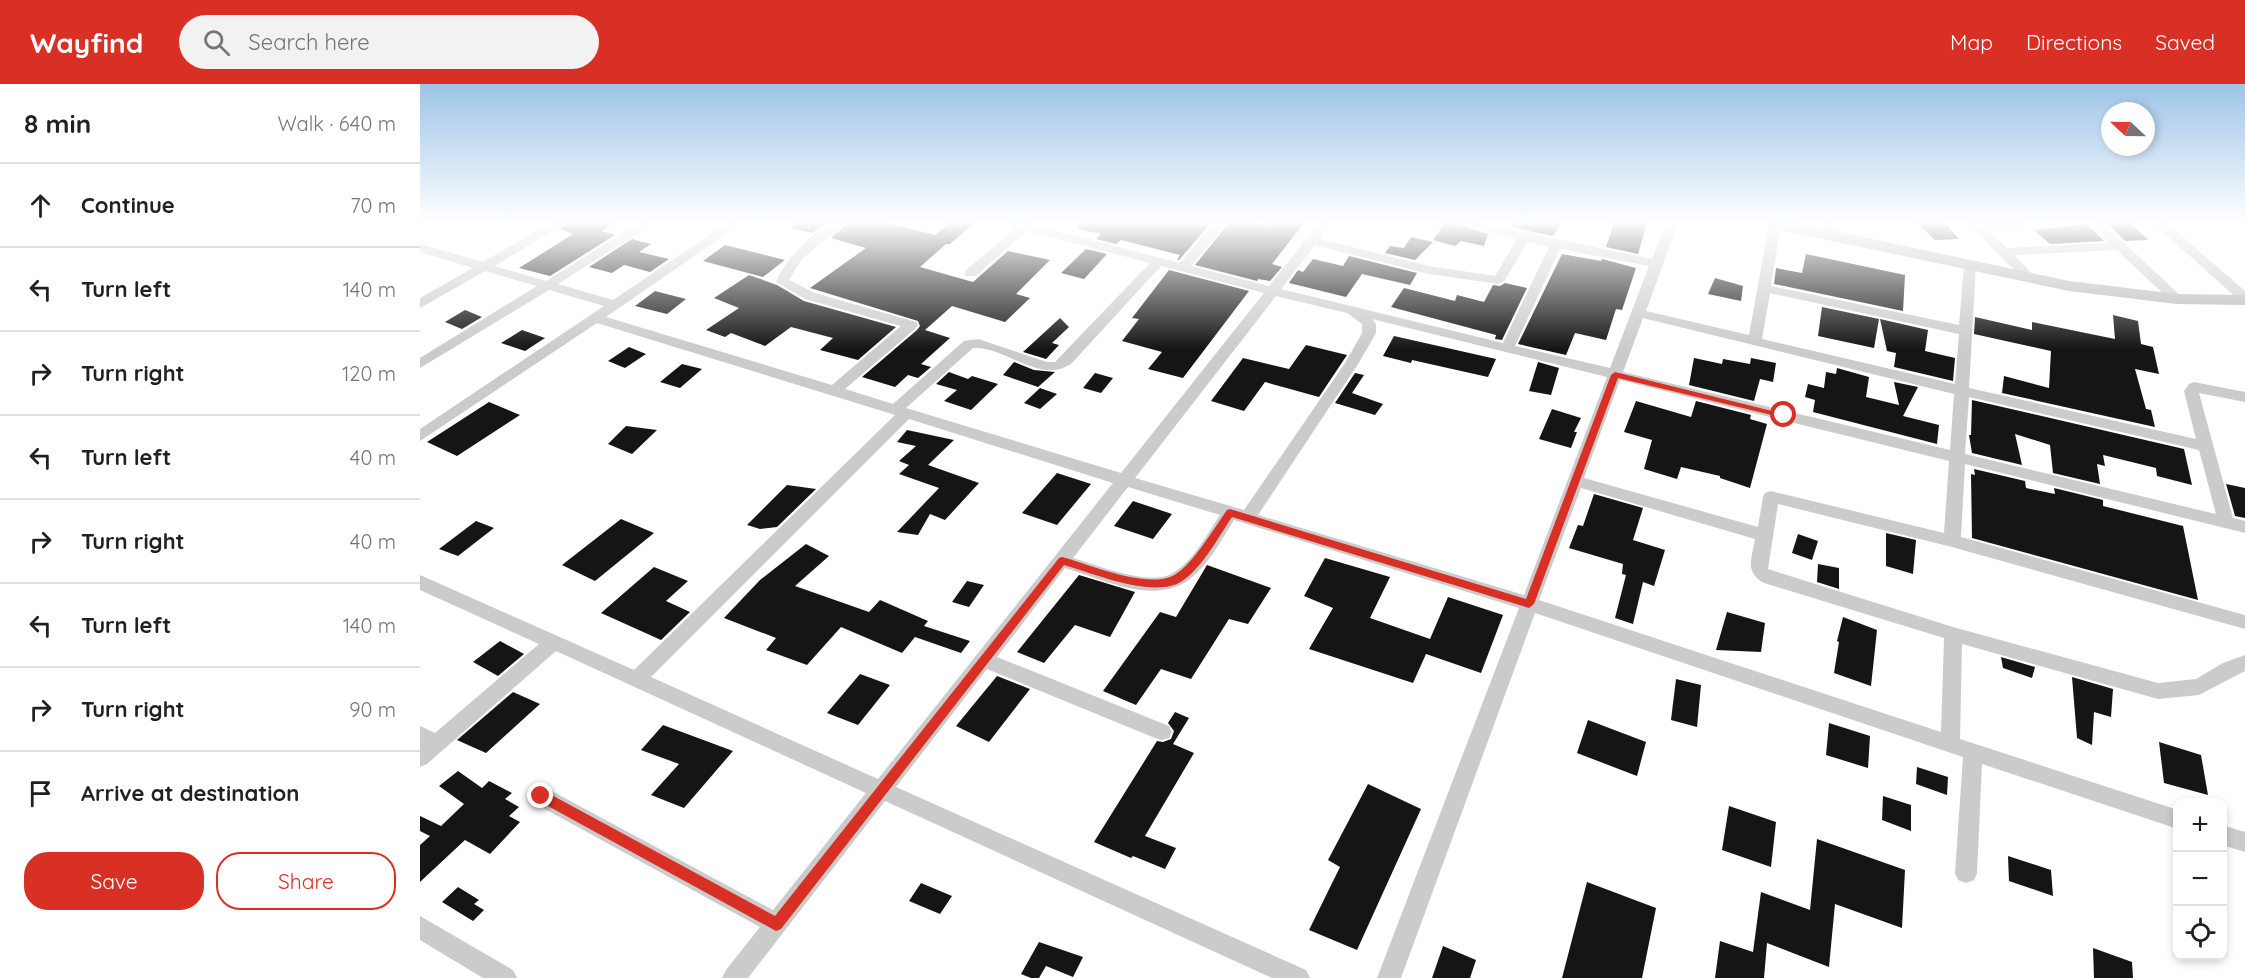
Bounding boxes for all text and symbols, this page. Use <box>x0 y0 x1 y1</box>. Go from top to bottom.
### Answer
search box <box>179 15 599 69</box>
text: Wayfind <box>30 25 143 60</box>
icon: search <box>200 26 233 59</box>
text: Search here <box>248 28 370 56</box>
text: Map <box>1950 29 1993 55</box>
text: Directions <box>2026 29 2122 55</box>
text: Saved <box>2155 29 2215 55</box>
north arrow <box>2101 102 2155 156</box>
text: 8 min <box>24 107 91 140</box>
text: Walk · 640 m <box>277 111 396 136</box>
icon: ahead <box>24 189 57 222</box>
text: Continue <box>81 191 175 219</box>
text: 70 m <box>350 193 396 218</box>
icon: left <box>24 273 57 306</box>
text: Turn left <box>81 275 171 303</box>
text: 140 m <box>343 277 396 302</box>
icon: right <box>24 357 57 390</box>
text: Turn right <box>81 359 185 387</box>
text: 120 m <box>342 361 396 386</box>
route start <box>1770 401 1796 427</box>
icon: left <box>24 441 57 474</box>
text: Turn left <box>81 443 171 471</box>
text: 40 m <box>350 445 396 470</box>
icon: right <box>24 525 57 558</box>
text: Turn right <box>81 527 185 555</box>
text: 40 m <box>350 529 396 554</box>
icon: left <box>24 609 57 642</box>
text: Turn left <box>81 611 171 639</box>
text: 140 m <box>343 613 396 638</box>
icon: right <box>24 693 57 726</box>
text: Turn right <box>81 695 185 723</box>
text: 90 m <box>349 697 396 722</box>
icon: arrive <box>24 777 57 810</box>
text: Arrive at destination <box>81 779 299 807</box>
route end <box>527 782 553 808</box>
map controls <box>2173 798 2227 960</box>
button: + <box>2173 798 2227 852</box>
button: Save <box>24 852 204 910</box>
button: Share <box>216 852 396 910</box>
button: − <box>2173 852 2227 906</box>
button: locate <box>2173 906 2227 960</box>

